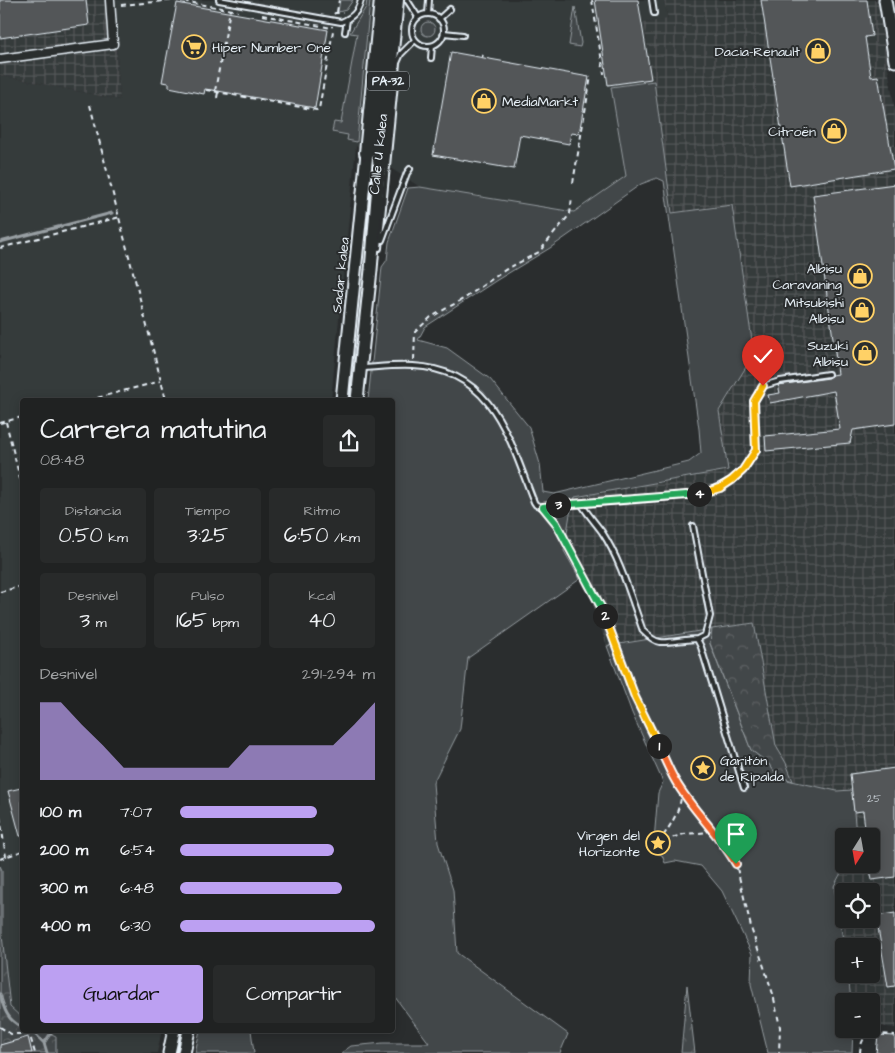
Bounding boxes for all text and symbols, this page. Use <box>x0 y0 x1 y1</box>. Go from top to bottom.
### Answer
supermarket icon: Hiper Number One <box>181 34 207 60</box>
place label: Hiper Number One <box>212 38 331 58</box>
shop icon: Dacia-Renault <box>805 38 831 64</box>
place label: Dacia-Renault <box>715 42 800 62</box>
road number: PA-32 <box>367 72 409 90</box>
shop icon: MediaMarkt <box>471 88 497 114</box>
place label: MediaMarkt <box>502 92 579 112</box>
street label: Calle U kalea <box>365 113 393 195</box>
shop icon: Citroën <box>821 118 847 144</box>
place label: Citroën <box>768 122 816 142</box>
street label: Sadar kalea <box>327 236 355 314</box>
place label: Albisu Caravaning <box>772 259 842 295</box>
shop icon: Albisu Caravaning <box>847 263 873 289</box>
place label: Mitsubishi Albisu <box>784 293 844 329</box>
shop icon: Mitsubishi Albisu <box>849 297 875 323</box>
pin <box>742 335 784 386</box>
place label: Suzuki Albisu <box>807 336 848 372</box>
shop icon: Suzuki Albisu <box>852 340 878 366</box>
icon: check <box>749 342 777 370</box>
text: Carrera matutina <box>40 410 266 449</box>
button: share <box>323 415 375 467</box>
text: 08:48 <box>40 449 84 471</box>
pin: 4 <box>686 482 712 506</box>
text: 4 <box>695 484 704 504</box>
pin: 3 <box>546 492 570 518</box>
text: 3 <box>555 495 562 515</box>
text: Distancia <box>65 501 121 521</box>
text: Tiempo <box>185 501 230 521</box>
text: Ritmo <box>304 501 340 521</box>
text: 0.50 <box>58 521 103 550</box>
text: 3:25 <box>187 521 228 550</box>
text: 6:50 <box>284 521 328 550</box>
text: km <box>103 528 128 548</box>
text: /km <box>328 528 360 548</box>
text: Desnivel <box>68 586 118 606</box>
text: Pulso <box>191 586 224 606</box>
text: kcal <box>308 586 335 606</box>
pin: 2 <box>592 604 618 628</box>
text: 3 <box>80 606 90 635</box>
text: 165 <box>176 606 207 635</box>
text: 40 <box>308 606 336 635</box>
text: 2 <box>601 606 610 626</box>
text: m <box>90 613 107 633</box>
text: bpm <box>207 613 239 633</box>
text: Desnivel <box>40 663 97 685</box>
text: 291–294 m <box>302 663 375 685</box>
pin: 1 <box>646 734 672 758</box>
text: 1 <box>659 736 660 756</box>
place label: Garitón de Ripalda <box>720 751 784 787</box>
place icon: Garitón de Ripalda <box>690 755 716 781</box>
house number: 25 <box>867 791 881 806</box>
text: 100 m <box>40 801 81 823</box>
text: 7:07 <box>120 801 152 823</box>
pin <box>715 813 757 864</box>
icon: arrive <box>722 820 750 848</box>
place label: Virgen del Horizonte <box>577 826 640 862</box>
north arrow <box>835 828 880 872</box>
map controls <box>835 828 880 1038</box>
place icon: Virgen del Horizonte <box>645 830 671 856</box>
text: 200 m <box>40 839 88 861</box>
text: 6:54 <box>120 839 155 861</box>
text: 300 m <box>40 877 87 899</box>
text: 6:48 <box>120 877 154 899</box>
button: locate <box>835 883 880 928</box>
text: 400 m <box>40 915 90 937</box>
text: 6:30 <box>120 915 151 937</box>
button: + <box>835 938 880 983</box>
button: Guardar <box>40 965 203 1023</box>
button: Compartir <box>213 965 375 1023</box>
button: − <box>835 993 880 1038</box>

